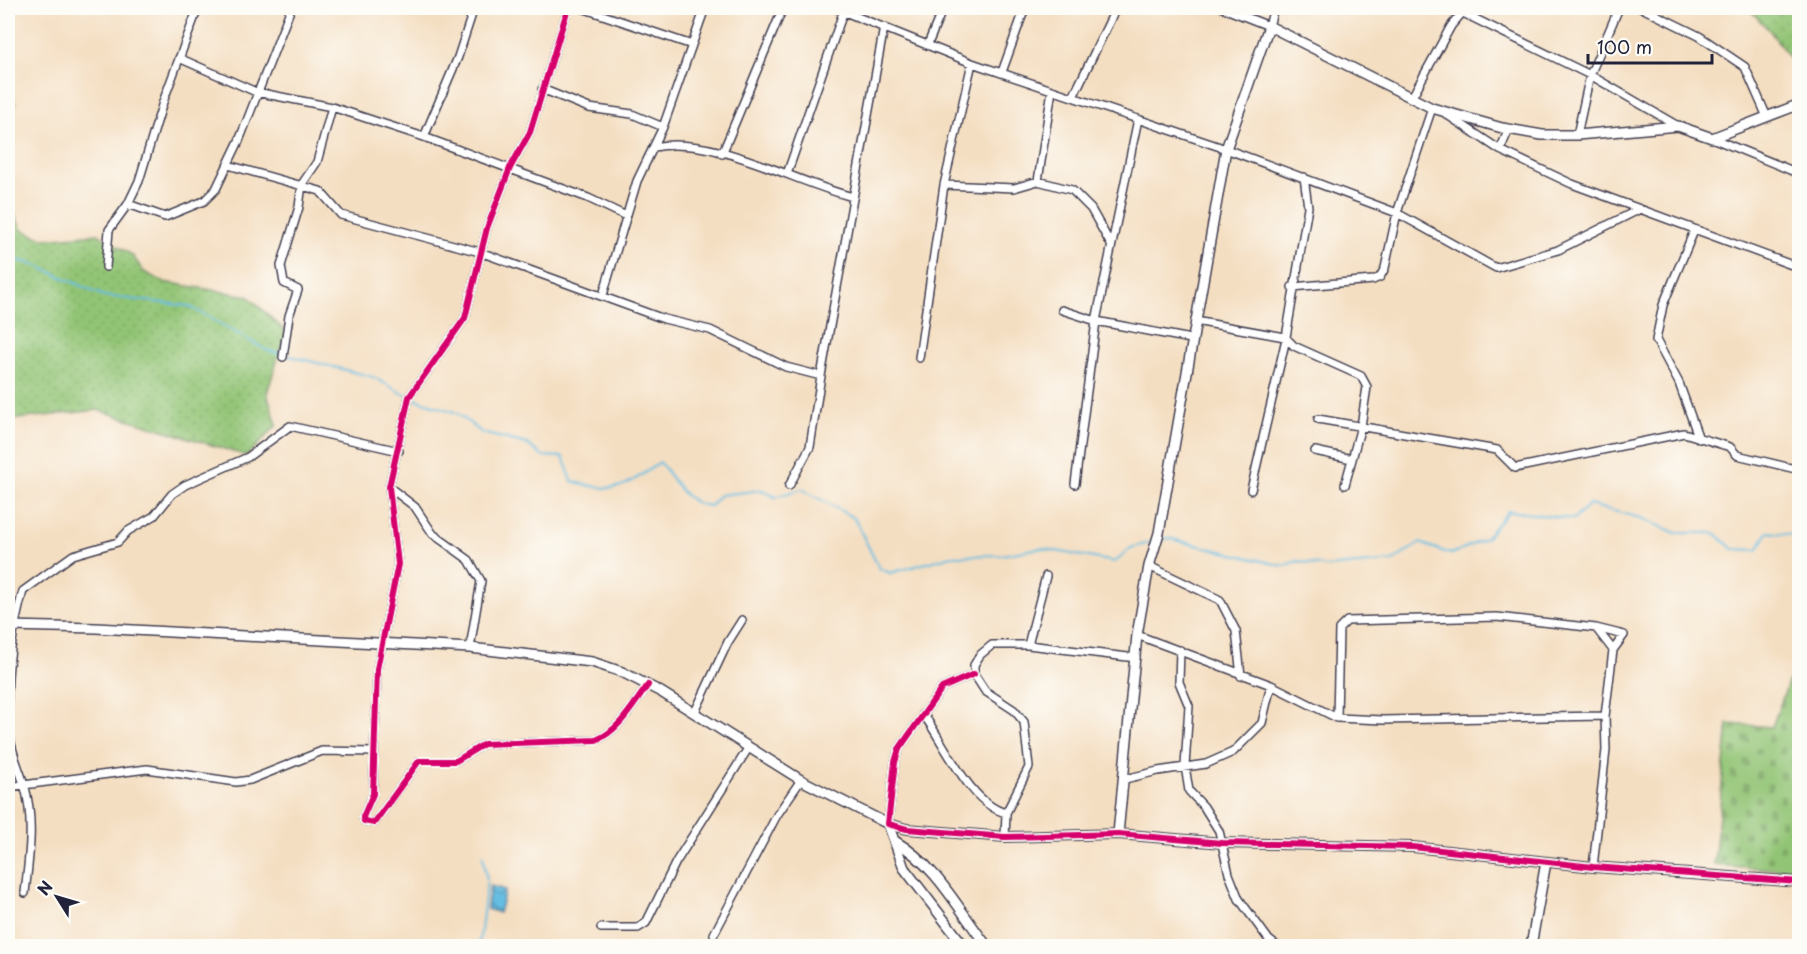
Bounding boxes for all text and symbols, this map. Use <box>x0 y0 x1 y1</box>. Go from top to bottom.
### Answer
scale bar <box>1588 27 1712 65</box>
text: 100 m <box>1597 33 1652 60</box>
north arrow <box>27 867 87 927</box>
text: N <box>31 875 58 900</box>

